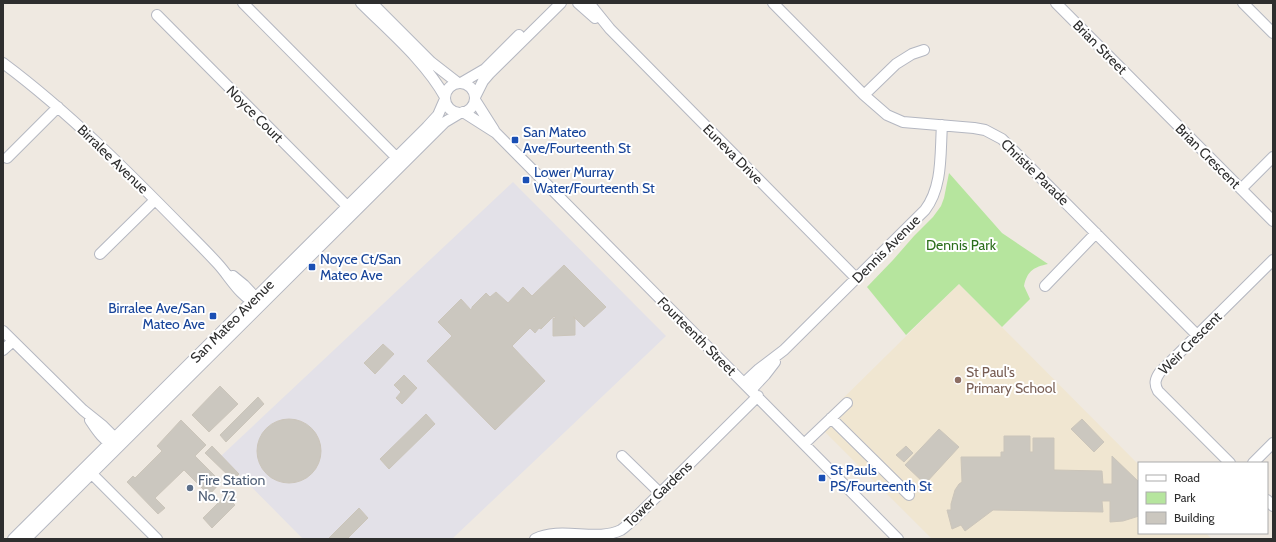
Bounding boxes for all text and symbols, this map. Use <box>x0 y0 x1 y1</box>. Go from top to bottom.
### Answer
street label: Brian Street <box>1069 16 1131 78</box>
street label: Noyce Court <box>223 82 287 146</box>
street label: Euneva Drive <box>699 120 767 188</box>
street label: Brian Crescent <box>1172 120 1245 193</box>
street label: Birralee Avenue <box>74 121 152 197</box>
place label: San Mateo Ave/Fourteenth St <box>523 123 631 157</box>
marker: San Mateo Ave/Fourteenth St <box>510 135 520 145</box>
street label: Christie Parade <box>997 135 1073 209</box>
place label: Lower Murray Water/Fourteenth St <box>534 163 655 197</box>
marker: Lower Murray Water/Fourteenth St <box>521 175 531 185</box>
street label: Dennis Avenue <box>848 211 924 287</box>
park label: Dennis Park <box>926 236 997 254</box>
place label: Noyce Ct/San Mateo Ave <box>320 250 401 284</box>
marker: Noyce Ct/San Mateo Ave <box>307 262 317 272</box>
street label: San Mateo Avenue <box>186 275 278 367</box>
street label: Fourteenth Street <box>654 293 740 379</box>
place label: Birralee Ave/San Mateo Ave <box>108 299 205 333</box>
street label: Weir Crescent <box>1155 307 1226 378</box>
marker: Birralee Ave/San Mateo Ave <box>208 311 218 321</box>
place label: St Paul's Primary School <box>966 363 1056 397</box>
marker: St Paul's Primary School <box>953 375 963 385</box>
street label: Tower Gardens <box>620 457 696 531</box>
place label: St Pauls PS/Fourteenth St <box>830 461 932 495</box>
legend <box>1138 462 1268 534</box>
text: Road <box>1174 470 1200 485</box>
place label: Fire Station No. 72 <box>198 471 265 505</box>
marker: St Pauls PS/Fourteenth St <box>817 473 827 483</box>
marker: Fire Station No. 72 <box>185 483 195 493</box>
text: Park <box>1174 490 1196 505</box>
text: Building <box>1174 510 1216 525</box>

